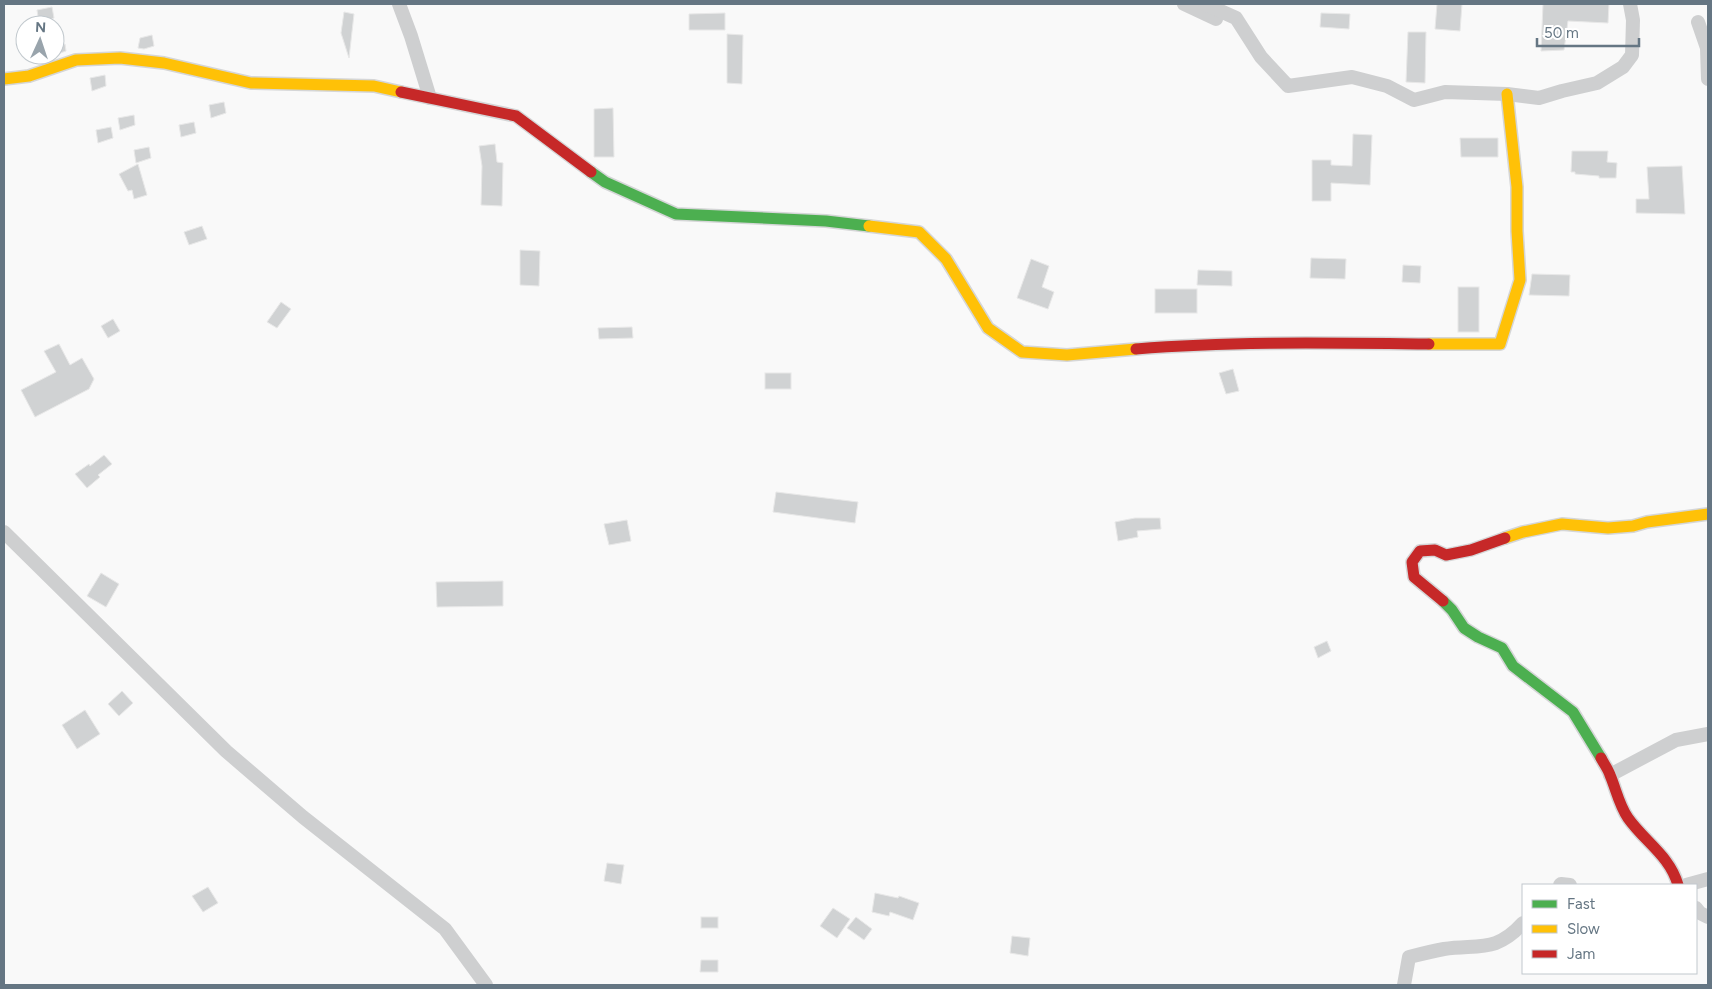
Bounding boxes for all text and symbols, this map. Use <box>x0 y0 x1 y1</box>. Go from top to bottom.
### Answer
north arrow <box>15 15 65 65</box>
scale bar <box>1537 15 1640 47</box>
text: N <box>35 19 47 36</box>
text: 50 m <box>1544 24 1579 42</box>
legend <box>1522 884 1697 974</box>
text: Fast <box>1567 895 1596 913</box>
text: Slow <box>1567 920 1600 938</box>
text: Jam <box>1567 945 1595 963</box>

